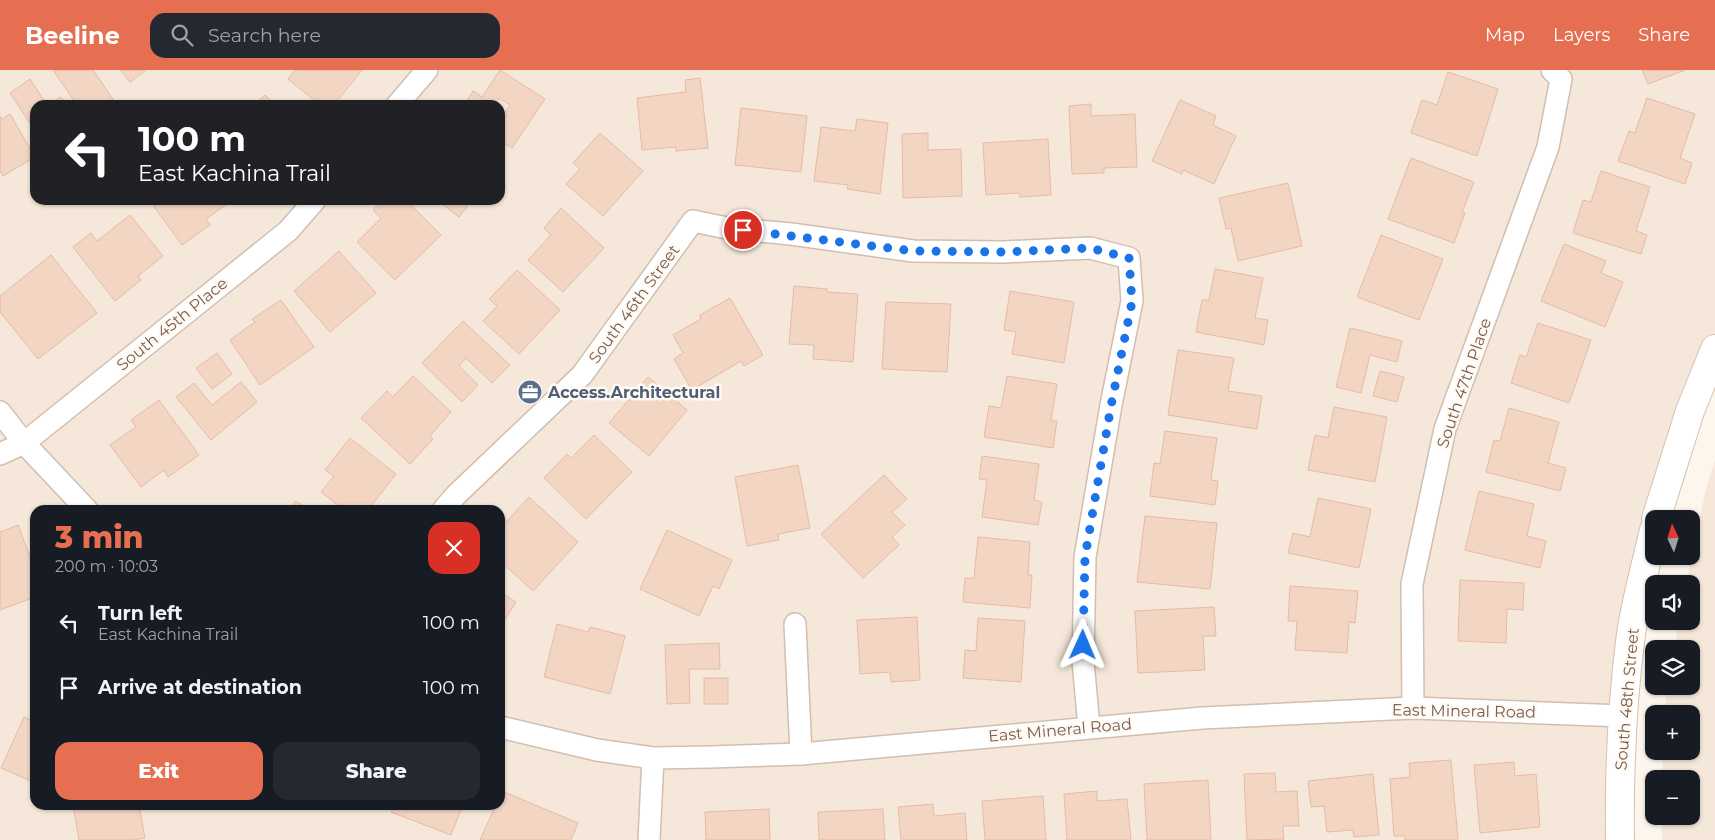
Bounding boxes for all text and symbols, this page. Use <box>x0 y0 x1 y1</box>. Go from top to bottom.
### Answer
search box <box>150 13 500 58</box>
text: Beeline <box>25 21 120 50</box>
icon: search <box>168 21 196 49</box>
text: Search here <box>208 24 321 47</box>
text: Map <box>1485 24 1525 46</box>
text: Layers <box>1553 24 1610 46</box>
text: Share <box>1638 24 1690 46</box>
text: 100 m <box>138 117 246 160</box>
icon: left <box>55 120 120 185</box>
text: East Kachina Trail <box>138 160 331 187</box>
pin <box>722 209 764 251</box>
icon: arrive <box>729 216 757 244</box>
street label: South 46th Street <box>584 240 684 367</box>
street label: South 45th Place <box>113 274 231 374</box>
street label: South 47th Place <box>1433 315 1495 451</box>
office icon: Access.Architectural <box>517 379 543 405</box>
place label: Access.Architectural <box>547 383 720 402</box>
north arrow <box>1645 510 1700 565</box>
map controls <box>1645 510 1700 825</box>
text: 3 min <box>55 519 143 556</box>
button: close <box>428 522 480 574</box>
text: 200 m · 10:03 <box>55 557 158 576</box>
button: sound <box>1645 575 1700 630</box>
text: Turn left <box>98 602 183 625</box>
icon: left <box>55 609 83 637</box>
text: 100 m <box>423 611 480 634</box>
position arrow <box>1056 618 1108 670</box>
text: East Kachina Trail <box>98 625 238 644</box>
street label: South 48th Street <box>1611 626 1643 771</box>
button: layers <box>1645 640 1700 695</box>
icon: arrive <box>55 674 83 702</box>
text: Arrive at destination <box>98 676 302 699</box>
text: 100 m <box>423 676 480 699</box>
street label: East Mineral Road <box>1392 700 1536 722</box>
button: + <box>1645 705 1700 760</box>
street label: East Mineral Road <box>987 714 1133 746</box>
button: Exit <box>55 742 263 800</box>
button: Share <box>273 742 480 800</box>
button: − <box>1645 770 1700 825</box>

